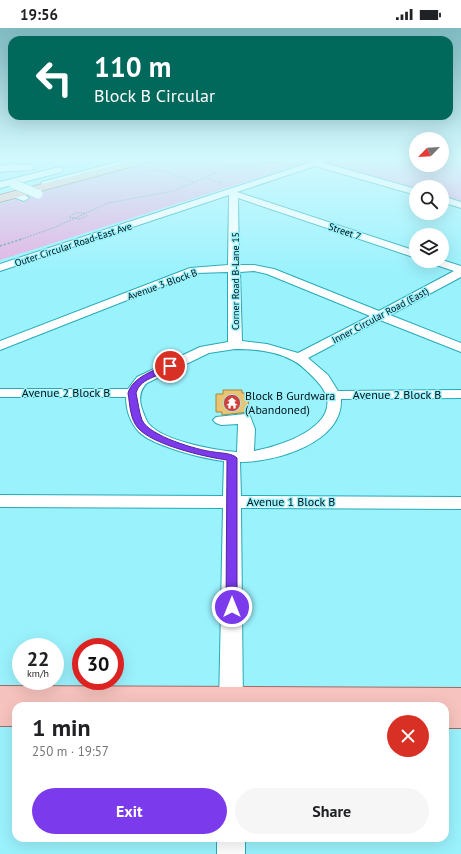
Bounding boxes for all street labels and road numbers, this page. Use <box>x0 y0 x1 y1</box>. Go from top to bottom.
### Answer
street label: Outer Circular Road-East Ave <box>13 219 133 270</box>
street label: Street 7 <box>327 220 363 243</box>
street label: Corner Road B-Lane 15 <box>229 232 242 330</box>
street label: Avenue 3 Block B <box>125 266 199 303</box>
street label: Inner Circular Road (East) <box>330 284 431 347</box>
street label: Avenue 2 Block B <box>22 385 110 400</box>
street label: Avenue 2 Block B <box>353 387 441 402</box>
street label: Avenue 1 Block B <box>247 494 335 509</box>

